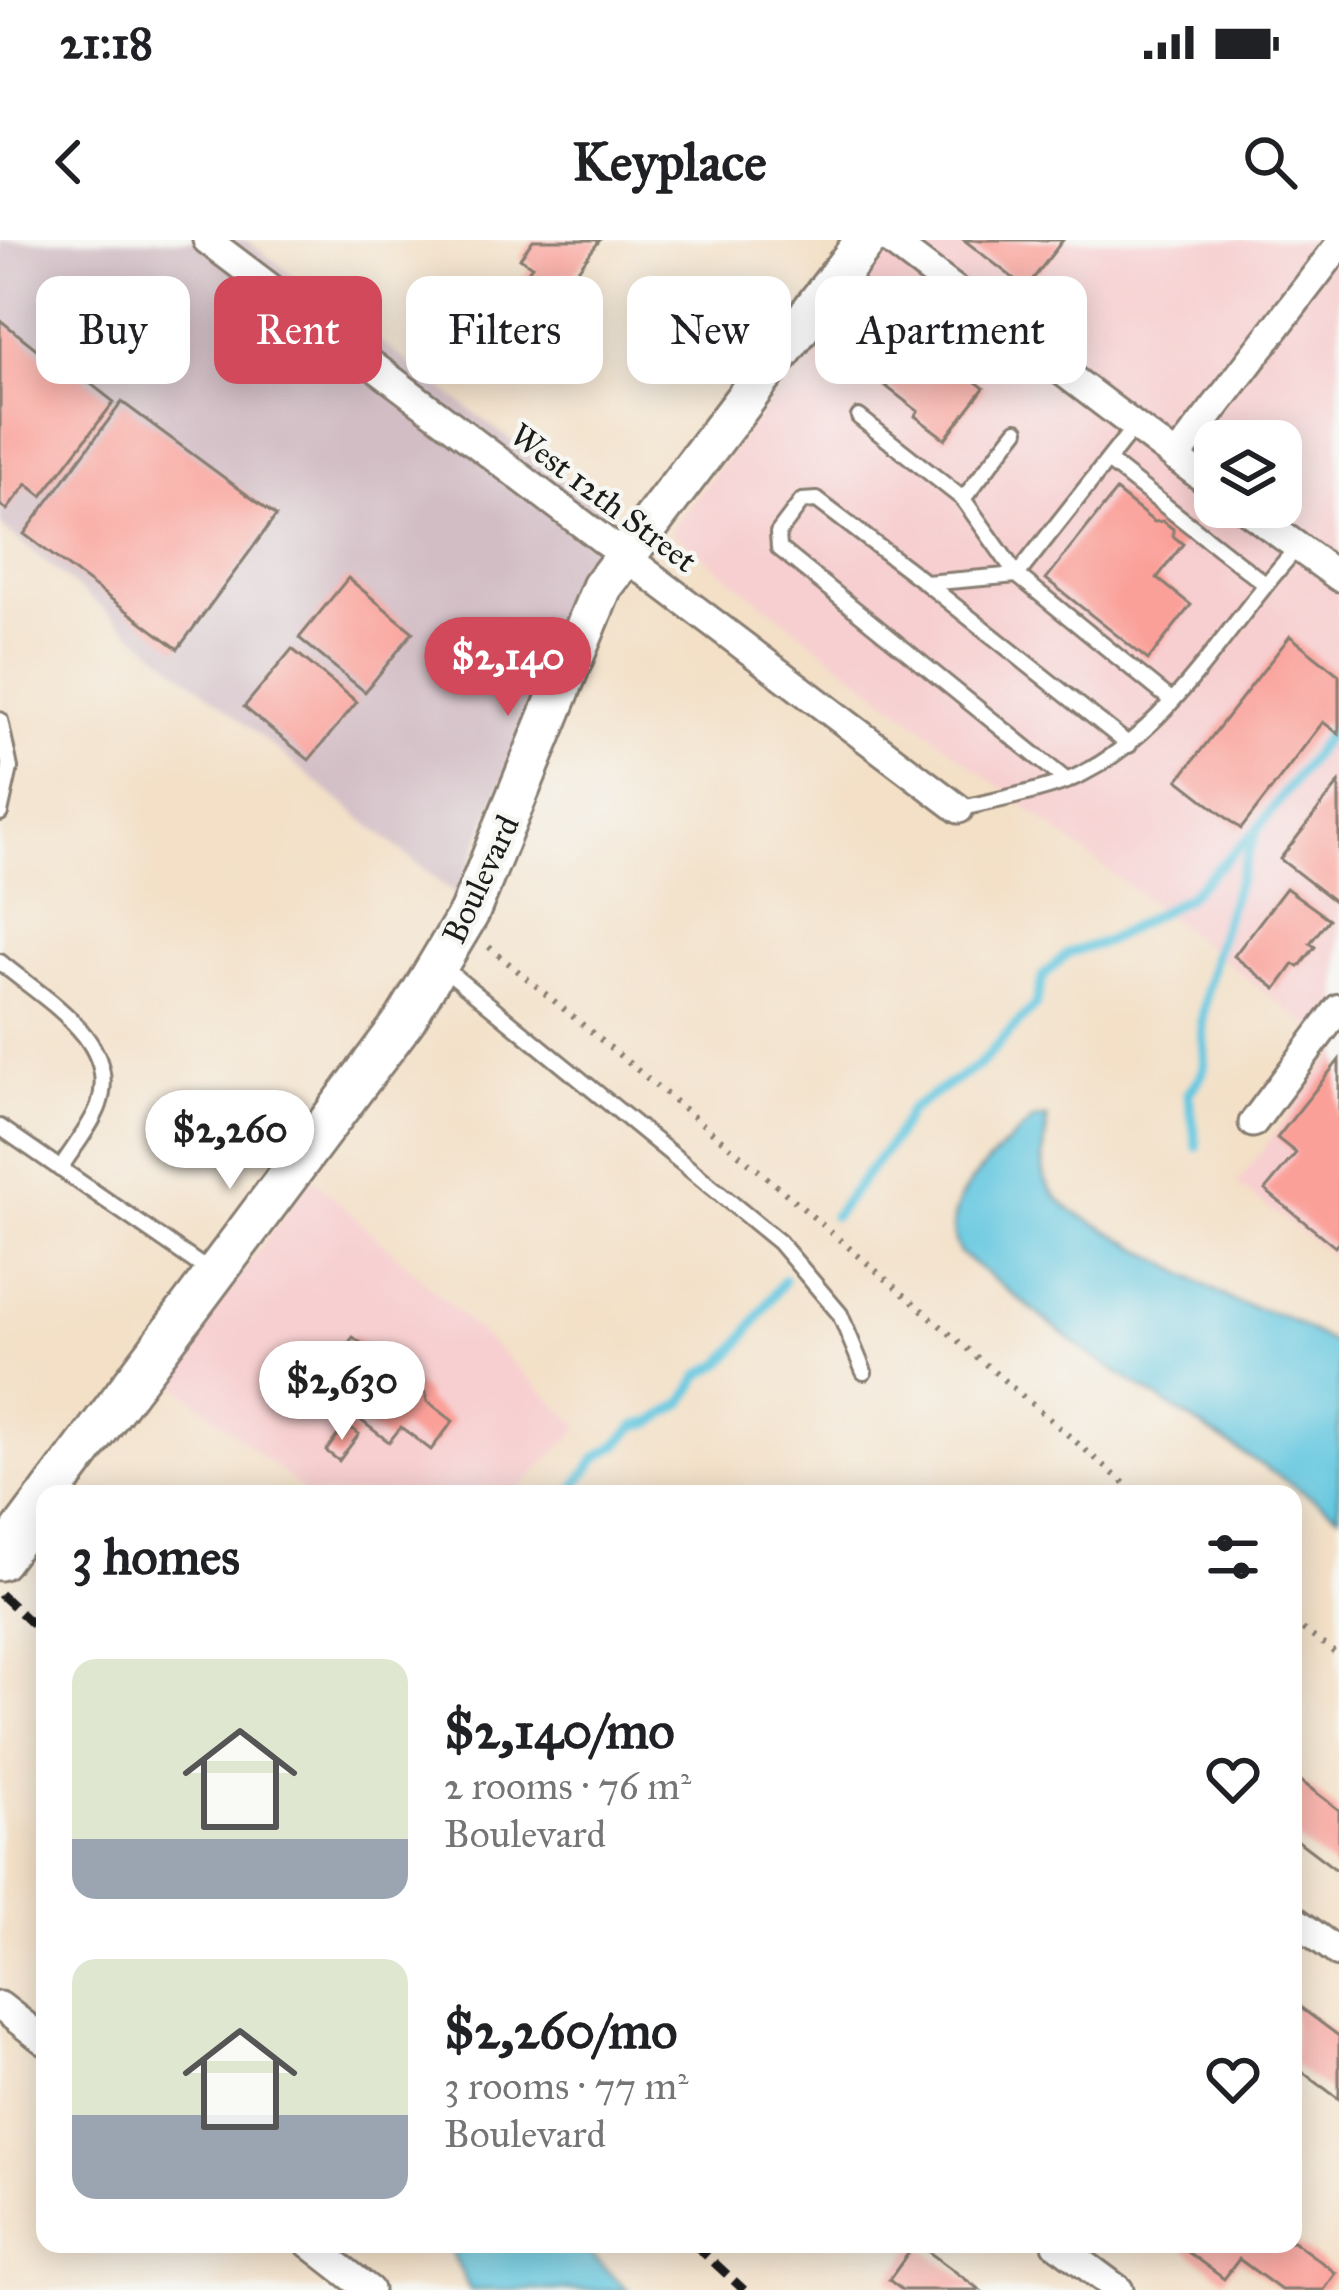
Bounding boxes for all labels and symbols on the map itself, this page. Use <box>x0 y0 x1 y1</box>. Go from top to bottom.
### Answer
street label: West 12th Street <box>502 415 705 581</box>
pin: $2,140 <box>410 617 606 719</box>
street label: Boulevard <box>434 808 528 950</box>
pin: $2,260 <box>132 1090 328 1192</box>
pin: $2,630 <box>244 1341 440 1443</box>

